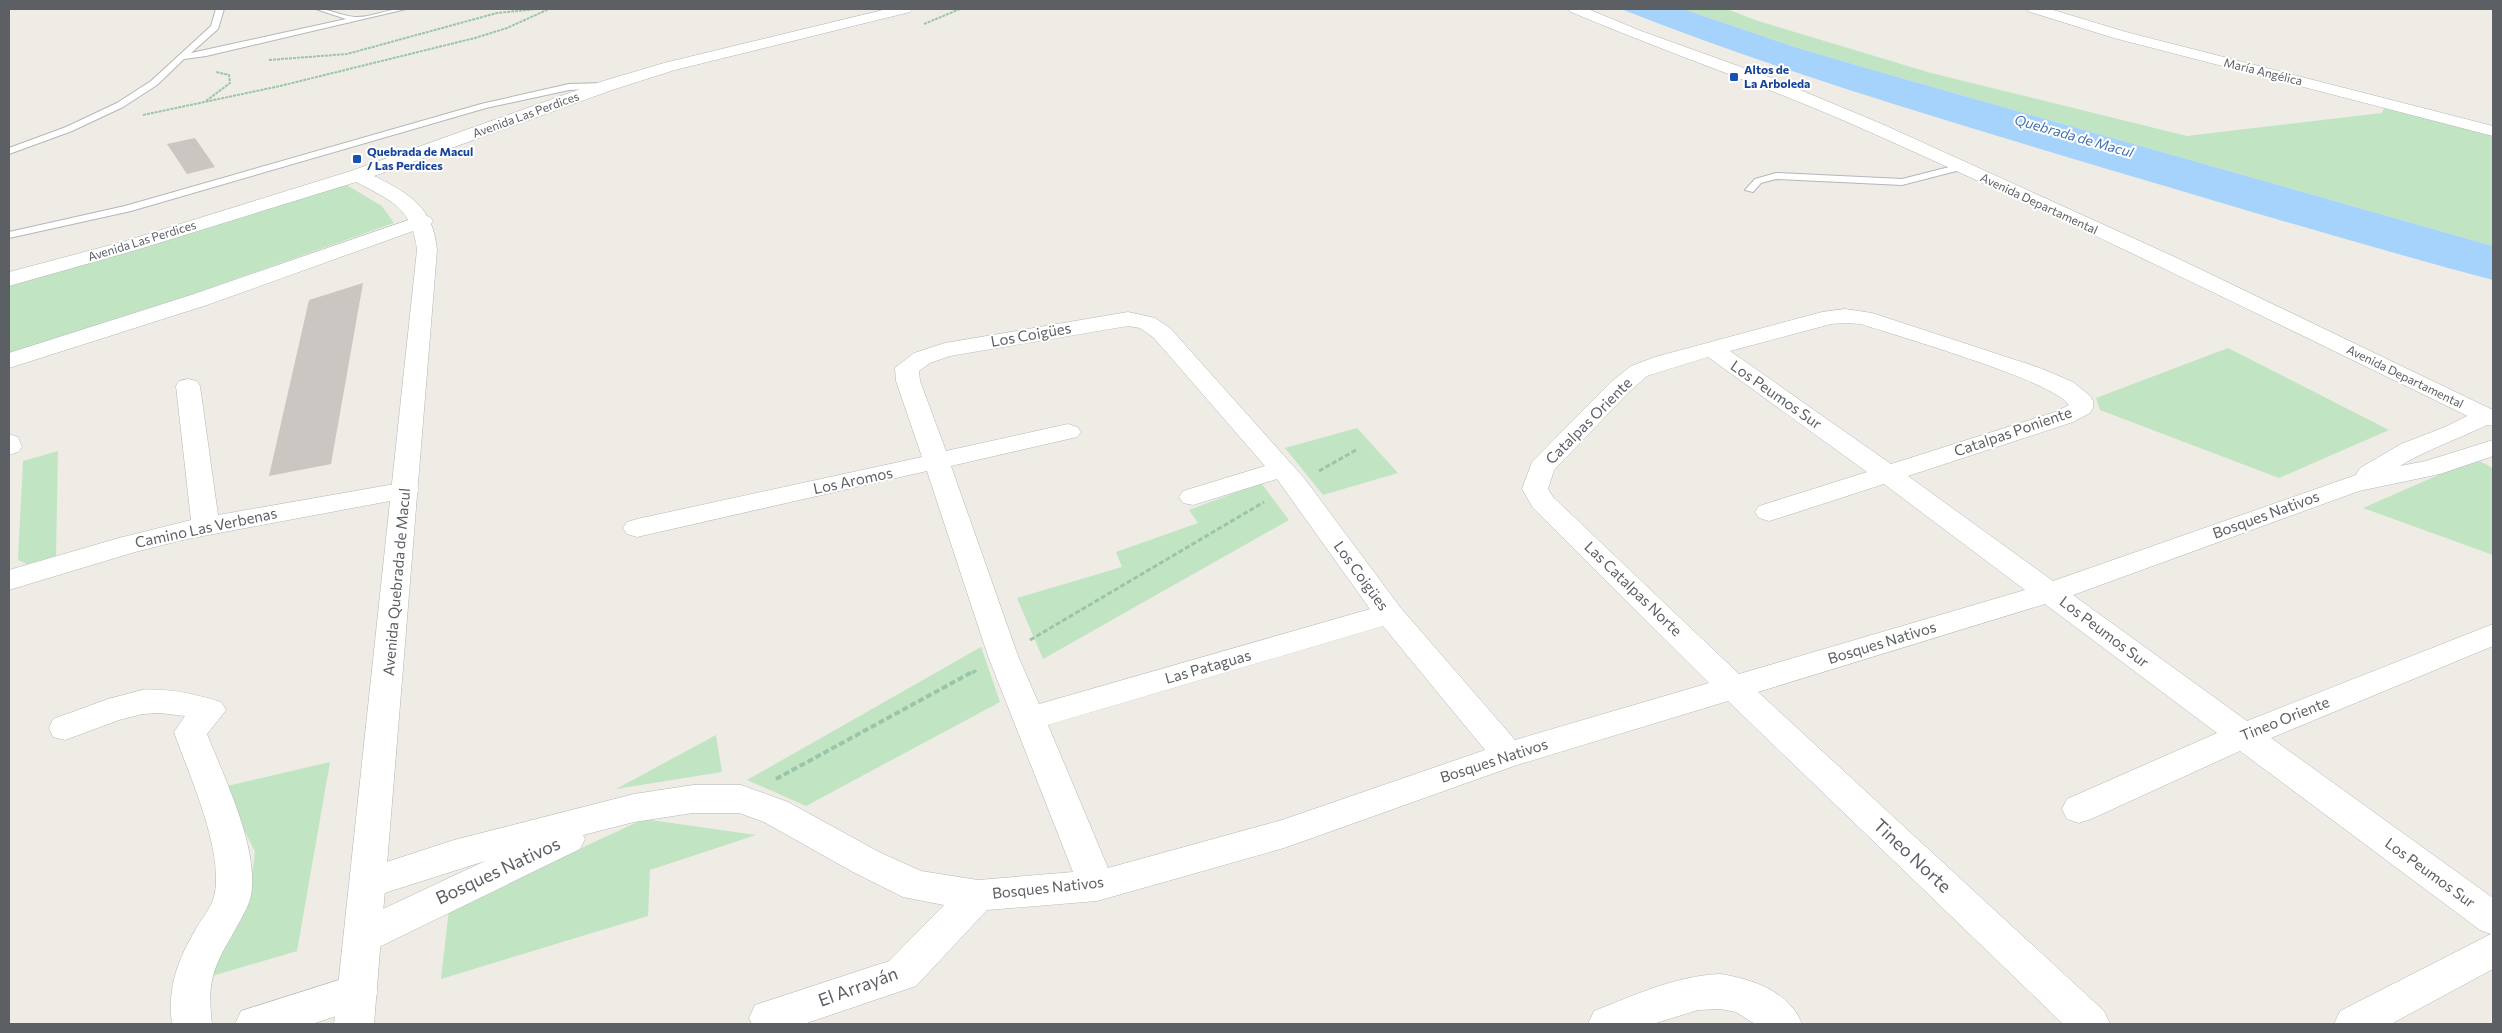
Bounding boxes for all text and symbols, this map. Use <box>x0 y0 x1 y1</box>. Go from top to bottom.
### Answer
street label: María Angélica <box>2223 55 2304 88</box>
place label: Altos de La Arboleda <box>1744 62 1810 90</box>
marker: Altos de La Arboleda <box>1728 71 1740 83</box>
street label: Avenida Las Perdices <box>470 88 581 140</box>
water label: Quebrada de Macul <box>2013 110 2136 161</box>
place label: Quebrada de Macul / Las Perdices <box>367 144 473 172</box>
marker: Quebrada de Macul / Las Perdices <box>351 153 363 165</box>
street label: Avenida Departamental <box>1978 170 2100 236</box>
street label: Avenida Las Perdices <box>86 217 198 263</box>
street label: Los Coigües <box>989 318 1073 350</box>
street label: Avenida Departamental <box>2345 342 2466 410</box>
street label: Los Peumos Sur <box>1727 356 1826 432</box>
street label: Catalpas Oriente <box>1541 373 1635 467</box>
street label: Catalpas Poniente <box>1951 402 2074 460</box>
street label: Los Aromos <box>811 463 894 497</box>
street label: Bosques Nativos <box>2210 486 2322 542</box>
street label: Avenida Quebrada de Macul <box>379 487 413 677</box>
street label: Camino Las Verbenas <box>133 503 279 551</box>
street label: Los Coigües <box>1331 537 1393 614</box>
street label: Las Catalpas Norte <box>1581 537 1686 640</box>
street label: Los Peumos Sur <box>2056 592 2153 671</box>
street label: Bosques Nativos <box>1825 617 1938 667</box>
street label: Las Pataguas <box>1163 645 1253 687</box>
street label: Tineo Oriente <box>2237 692 2332 744</box>
street label: Bosques Nativos <box>1438 734 1550 786</box>
street label: Tineo Norte <box>1869 814 1956 897</box>
street label: Bosques Nativos <box>432 832 563 909</box>
street label: Los Peumos Sur <box>2382 833 2479 911</box>
street label: Bosques Nativos <box>991 872 1105 902</box>
street label: El Arrayán <box>815 961 901 1011</box>

